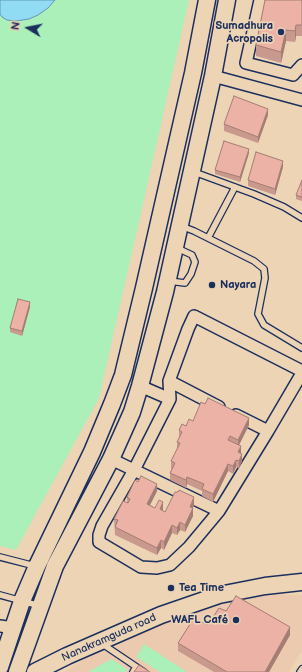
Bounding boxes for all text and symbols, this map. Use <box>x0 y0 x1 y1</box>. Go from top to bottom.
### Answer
north arrow <box>8 8 48 48</box>
place label: Sumadhura Acropolis <box>215 19 273 45</box>
text: N <box>9 21 23 31</box>
marker: Sumadhura Acropolis <box>276 27 286 37</box>
place label: Nayara <box>220 278 256 292</box>
marker: Nayara <box>207 280 217 290</box>
place label: Tea Time <box>179 581 224 595</box>
marker: Tea Time <box>166 583 176 593</box>
street label: Nanakramguda road <box>60 611 158 665</box>
place label: WAFL Café <box>171 613 228 627</box>
marker: WAFL Café <box>231 615 241 625</box>

